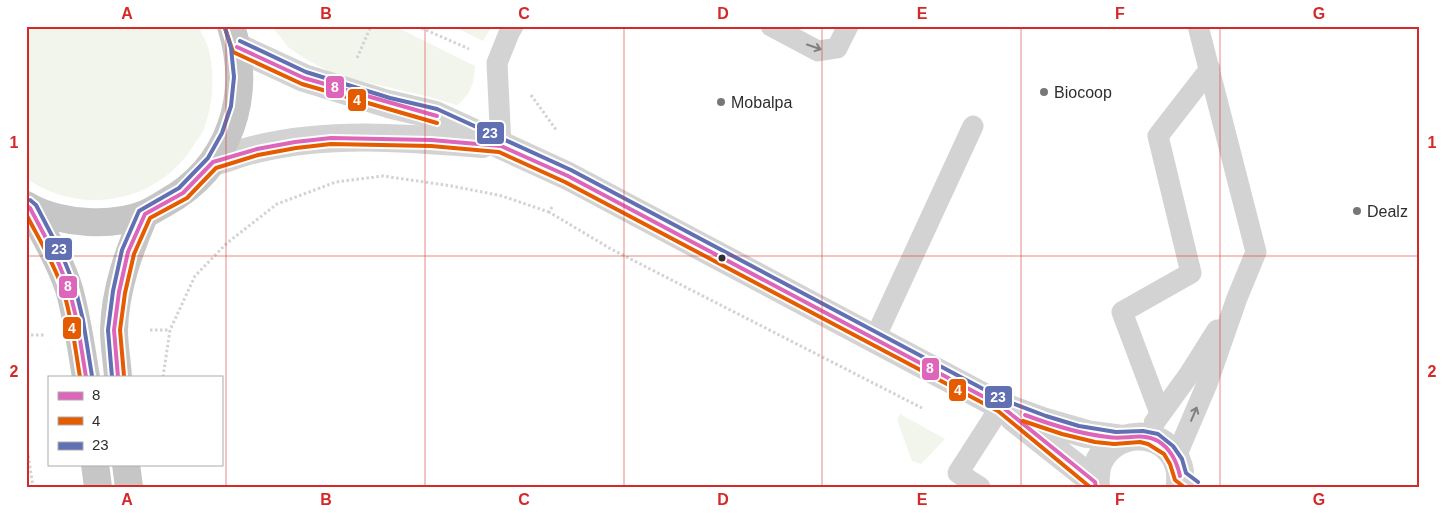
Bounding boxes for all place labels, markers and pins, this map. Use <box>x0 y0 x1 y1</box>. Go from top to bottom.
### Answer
place label: Biocoop <box>1054 84 1112 101</box>
marker: Biocoop <box>1038 86 1050 98</box>
place label: Mobalpa <box>731 94 792 111</box>
marker: Mobalpa <box>715 96 727 108</box>
place label: Dealz <box>1367 203 1408 220</box>
marker: Dealz <box>1351 205 1363 217</box>
unlabelled marker <box>717 253 727 263</box>

